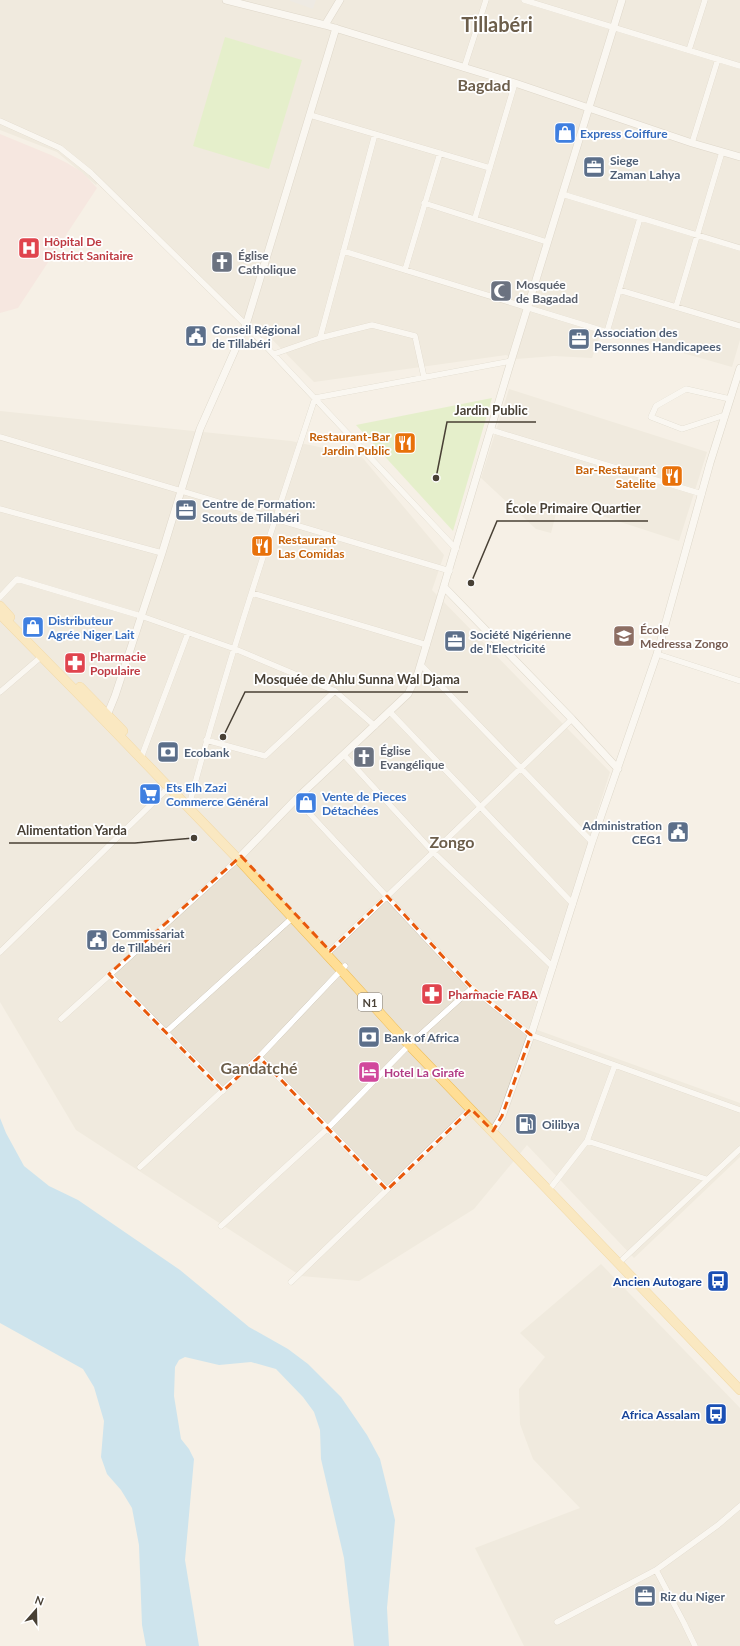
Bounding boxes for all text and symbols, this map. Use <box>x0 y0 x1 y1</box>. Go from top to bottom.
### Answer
district label: Tillabéri <box>461 12 533 36</box>
district label: Bagdad <box>457 75 511 94</box>
shop icon: Express Coiffure <box>552 120 578 146</box>
place label: Express Coiffure <box>580 126 668 141</box>
place label: Siege Zaman Lahya <box>610 153 680 182</box>
office icon: Siege Zaman Lahya <box>581 154 607 180</box>
place label: Hôpital De District Sanitaire <box>44 234 134 263</box>
hospital icon: Hôpital De District Sanitaire <box>16 235 42 261</box>
place label: Église Catholique <box>238 248 297 277</box>
church icon: Église Catholique <box>209 249 235 275</box>
place label: Mosquée de Bagadad <box>516 277 578 306</box>
mosque icon: Mosquée de Bagadad <box>488 278 514 304</box>
place label: Conseil Régional de Tillabéri <box>212 322 300 351</box>
public building icon: Conseil Régional de Tillabéri <box>183 323 209 349</box>
place label: Association des Personnes Handicapees <box>593 325 721 354</box>
office icon: Association des Personnes Handicapees <box>566 326 592 352</box>
callout: Jardin Public <box>447 397 536 422</box>
text: Jardin Public <box>454 402 528 418</box>
place label: Restaurant-Bar Jardin Public <box>309 429 391 458</box>
restaurant icon: Restaurant-Bar Jardin Public <box>392 430 418 456</box>
place label: Bar-Restaurant Satelite <box>575 462 657 491</box>
restaurant icon: Bar-Restaurant Satelite <box>659 463 685 489</box>
place label: Centre de Formation: Scouts de Tillabéri <box>202 496 315 525</box>
callout: École Primaire Quartier <box>497 496 648 521</box>
office icon: Centre de Formation: Scouts de Tillabéri <box>173 497 199 523</box>
text: École Primaire Quartier <box>505 500 641 516</box>
place label: Restaurant Las Comidas <box>278 532 345 561</box>
restaurant icon: Restaurant Las Comidas <box>249 533 275 559</box>
place label: Distributeur Agrée Niger Lait <box>47 613 135 642</box>
shop icon: Distributeur Agrée Niger Lait <box>20 614 46 640</box>
place label: École Medressa Zongo <box>640 622 729 651</box>
school or university icon: École Medressa Zongo <box>611 623 637 649</box>
place label: Société Nigérienne de l'Electricité <box>470 627 572 656</box>
office icon: Société Nigérienne de l'Electricité <box>442 628 468 654</box>
place label: Pharmacie Populaire <box>90 649 147 678</box>
pharmacy icon: Pharmacie Populaire <box>62 650 88 676</box>
callout: Mosquée de Ahlu Sunna Wal Djama <box>245 667 468 692</box>
text: Mosquée de Ahlu Sunna Wal Djama <box>254 671 460 687</box>
bank icon: Ecobank <box>155 739 181 765</box>
place label: Église Evangélique <box>380 743 445 772</box>
church icon: Église Evangélique <box>351 744 377 770</box>
place label: Ecobank <box>184 745 230 760</box>
place label: Ets Elh Zazi Commerce Général <box>166 780 268 809</box>
supermarket icon: Ets Elh Zazi Commerce Général <box>137 781 163 807</box>
place label: Vente de Pieces Détachées <box>321 789 407 818</box>
shop icon: Vente de Pieces Détachées <box>293 790 319 816</box>
callout: Alimentation Yarda <box>9 818 135 843</box>
place label: Administration CEG1 <box>582 818 662 847</box>
public building icon: Administration CEG1 <box>665 819 691 845</box>
text: Alimentation Yarda <box>16 822 127 838</box>
district label: Zongo <box>429 832 475 851</box>
place label: Commissariat de Tillabéri <box>112 926 185 955</box>
public building icon: Commissariat de Tillabéri <box>84 927 110 953</box>
pharmacy icon: Pharmacie FABA <box>419 981 445 1007</box>
place label: Pharmacie FABA <box>448 987 538 1002</box>
road number: N1 <box>358 993 382 1011</box>
bank icon: Bank of Africa <box>356 1024 382 1050</box>
place label: Bank of Africa <box>384 1030 459 1045</box>
district label: Gandatché <box>221 1058 298 1077</box>
hotel icon: Hotel La Girafe <box>356 1059 382 1085</box>
place label: Hotel La Girafe <box>384 1065 465 1080</box>
fuel station icon: Oilibya <box>513 1111 539 1137</box>
place label: Oilibya <box>542 1117 580 1132</box>
bus stop icon: Ancien Autogare <box>705 1268 731 1294</box>
place label: Ancien Autogare <box>612 1274 703 1289</box>
bus stop icon: Africa Assalam <box>703 1401 729 1427</box>
place label: Africa Assalam <box>621 1407 700 1422</box>
office icon: Riz du Niger <box>632 1583 658 1609</box>
place label: Riz du Niger <box>660 1589 725 1604</box>
north arrow <box>16 1590 56 1630</box>
text: N <box>33 1593 46 1608</box>

